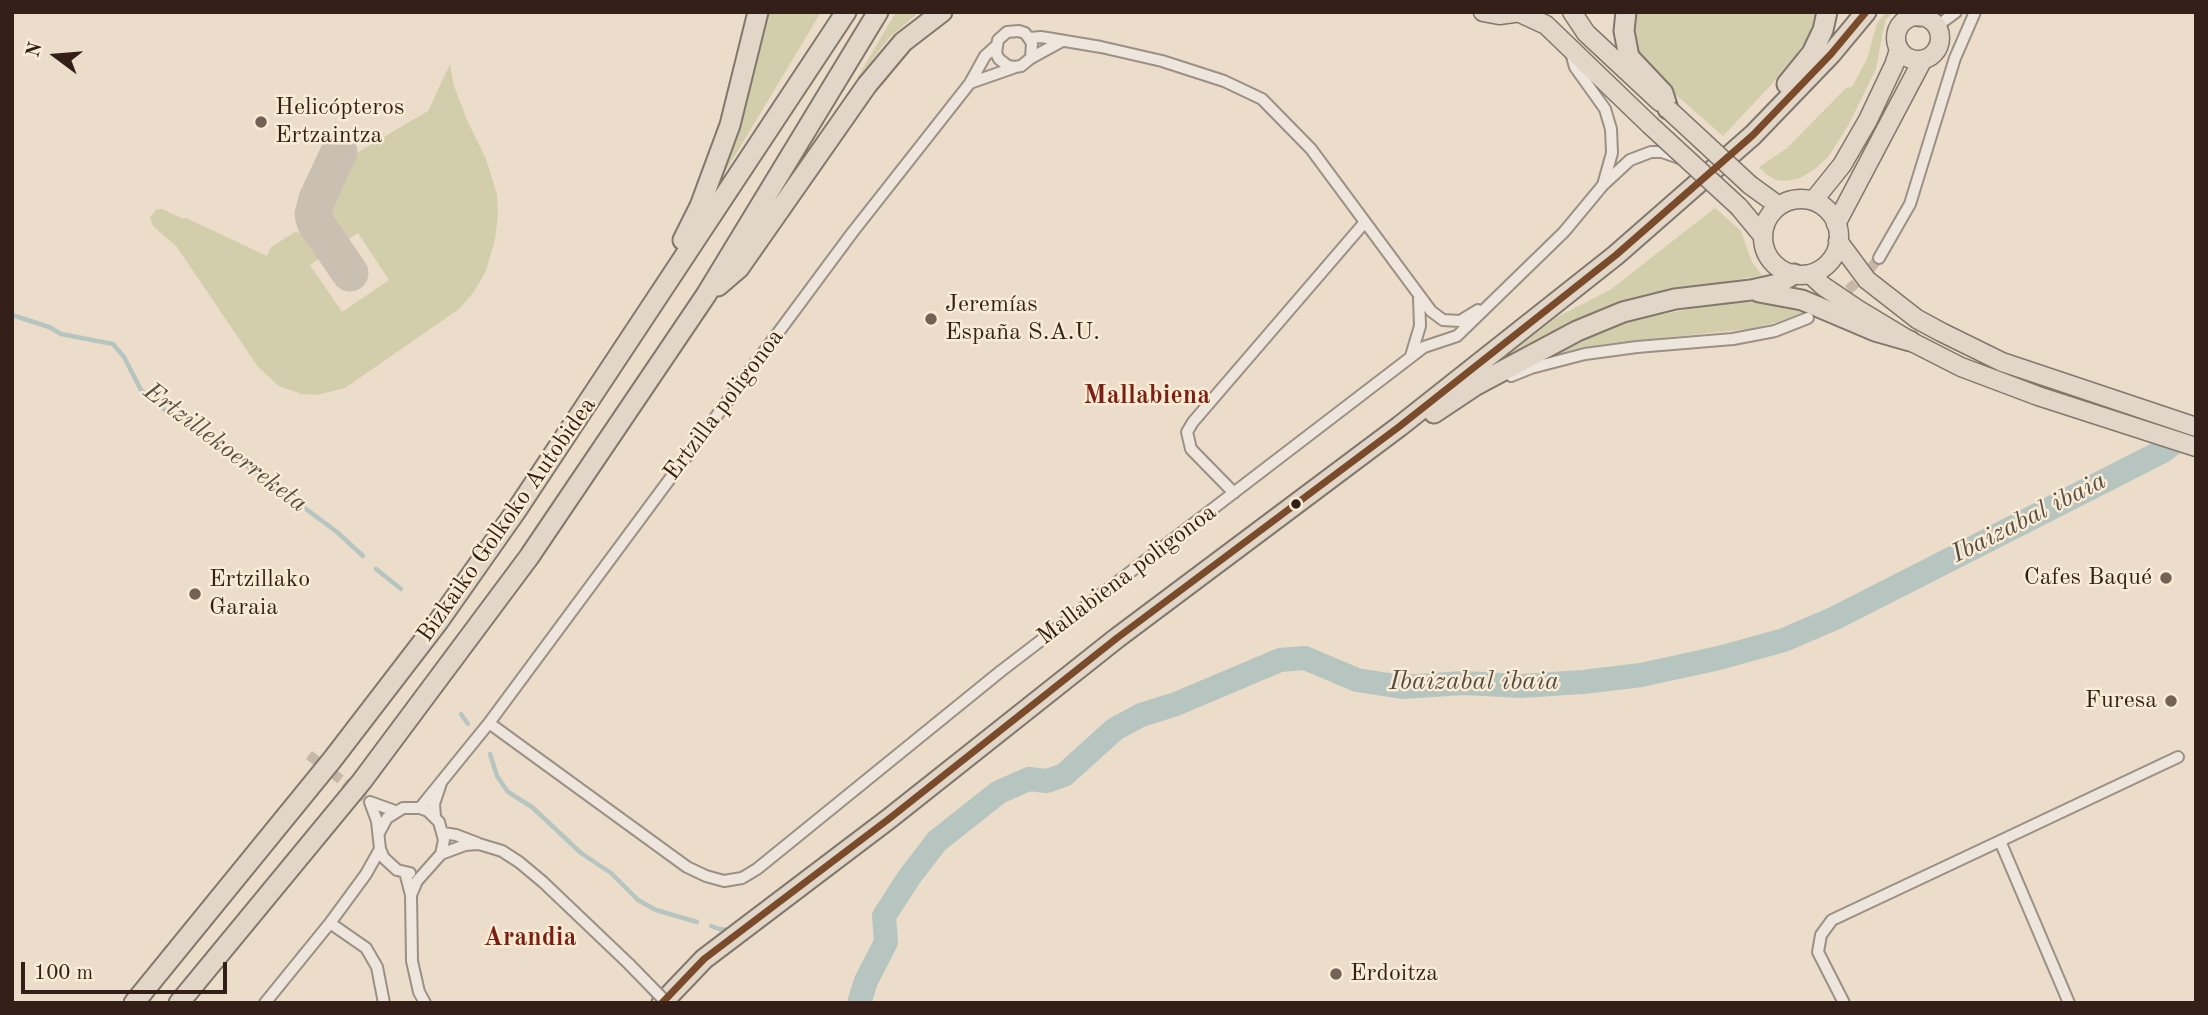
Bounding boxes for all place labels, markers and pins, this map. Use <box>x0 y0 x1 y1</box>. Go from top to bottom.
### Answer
place label: Helicópteros Ertzaintza <box>275 94 404 150</box>
marker: Helicópteros Ertzaintza <box>253 114 269 130</box>
place label: Jeremías España S.A.U. <box>945 291 1100 347</box>
marker: Jeremías España S.A.U. <box>923 311 939 327</box>
unlabelled marker <box>1289 497 1303 511</box>
place label: Cafes Baqué <box>2024 564 2152 592</box>
place label: Ertzillako Garaia <box>209 566 310 622</box>
marker: Cafes Baqué <box>2158 570 2174 586</box>
marker: Ertzillako Garaia <box>187 586 203 602</box>
place label: Furesa <box>2085 687 2157 715</box>
marker: Furesa <box>2163 693 2179 709</box>
place label: Erdoitza <box>1350 960 1438 988</box>
marker: Erdoitza <box>1328 966 1344 982</box>

